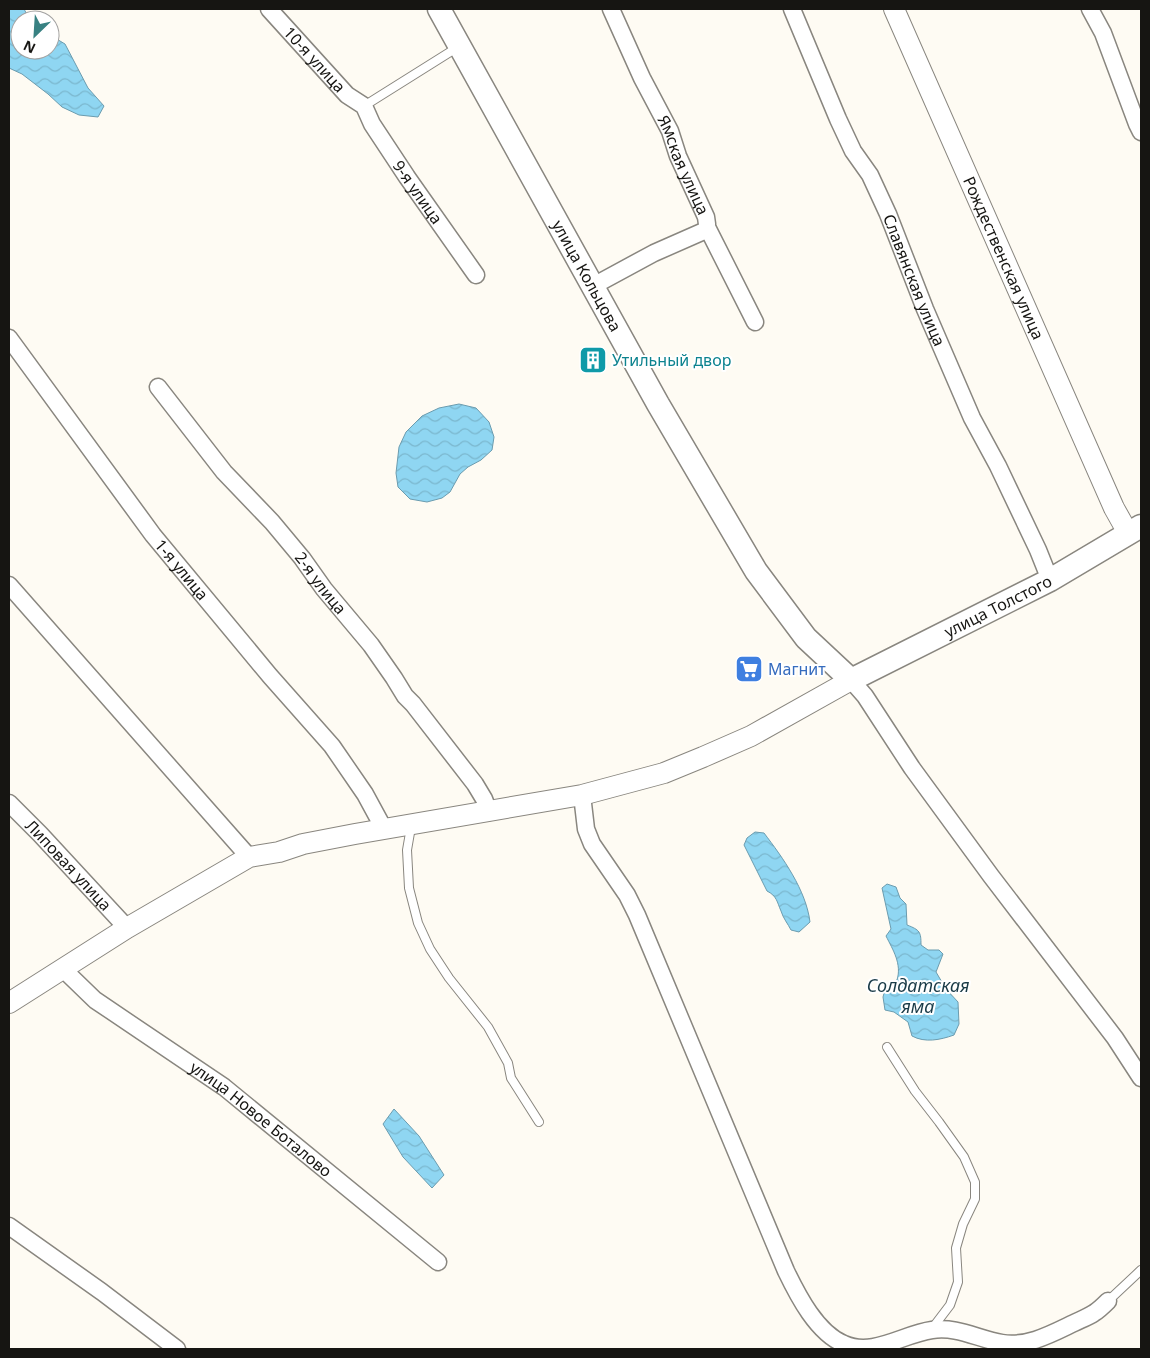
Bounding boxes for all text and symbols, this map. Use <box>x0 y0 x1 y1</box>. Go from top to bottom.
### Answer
north arrow <box>10 10 60 60</box>
street label: 10-я улица <box>279 22 350 97</box>
text: N <box>20 36 38 58</box>
street label: Ямская улица <box>652 111 714 218</box>
street label: 9-я улица <box>388 156 448 228</box>
street label: Рождественская улица <box>958 173 1049 343</box>
street label: Славянская улица <box>878 211 951 349</box>
street label: улица Кольцова <box>547 216 627 335</box>
building icon: Утильный двор <box>578 345 608 375</box>
place label: Утильный двор <box>612 349 731 371</box>
street label: 1-я улица <box>150 534 214 605</box>
street label: 2-я улица <box>290 547 352 619</box>
street label: улица Толстого <box>940 570 1056 642</box>
supermarket icon: Магнит <box>734 654 764 684</box>
place label: Магнит <box>768 658 826 680</box>
street label: Липовая улица <box>21 815 116 915</box>
water label: Солдатская яма <box>867 973 969 1018</box>
street label: улица Новое Боталово <box>186 1056 337 1182</box>

